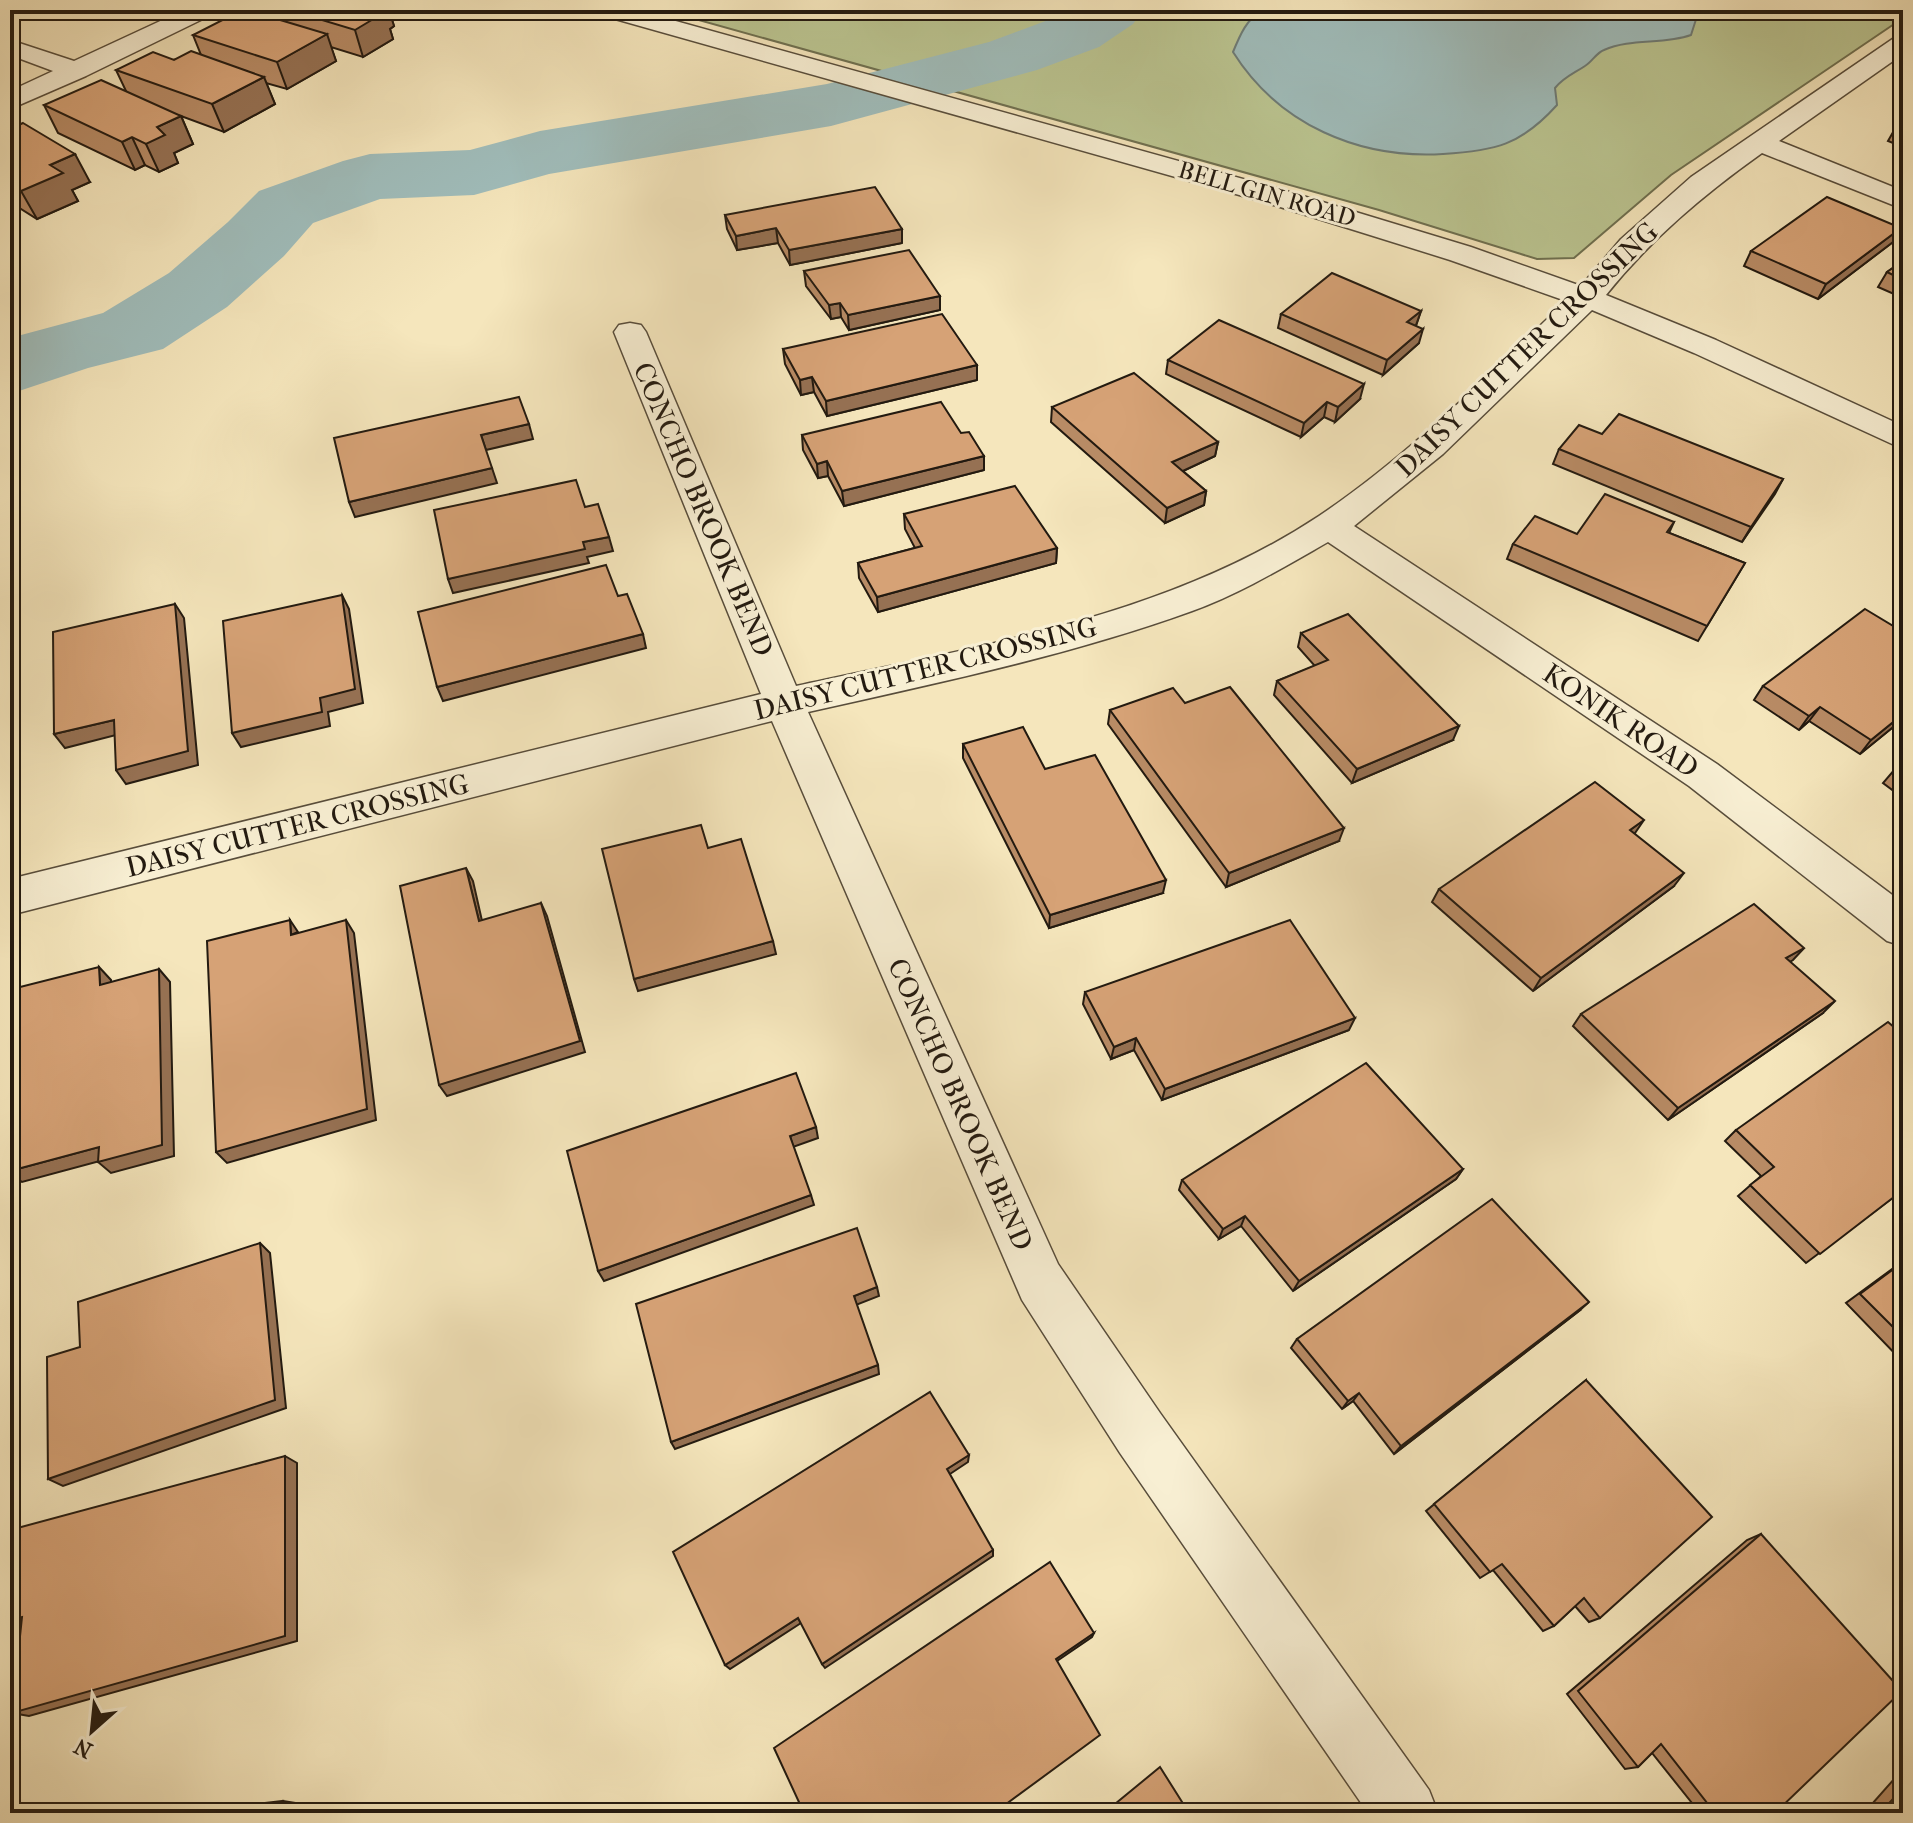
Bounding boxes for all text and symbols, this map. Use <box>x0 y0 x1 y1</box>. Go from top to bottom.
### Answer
street label: BELL GIN ROAD <box>1175 155 1359 233</box>
street label: DAISY CUTTER CROSSING <box>1388 215 1665 484</box>
street label: CONCHO BROOK BEND <box>627 357 780 661</box>
street label: DAISY CUTTER CROSSING <box>750 610 1100 727</box>
street label: KONIK ROAD <box>1537 656 1705 784</box>
street label: DAISY CUTTER CROSSING <box>122 767 472 884</box>
street label: CONCHO BROOK BEND <box>881 953 1040 1255</box>
north arrow <box>52 1691 132 1771</box>
text: N <box>70 1732 97 1763</box>

